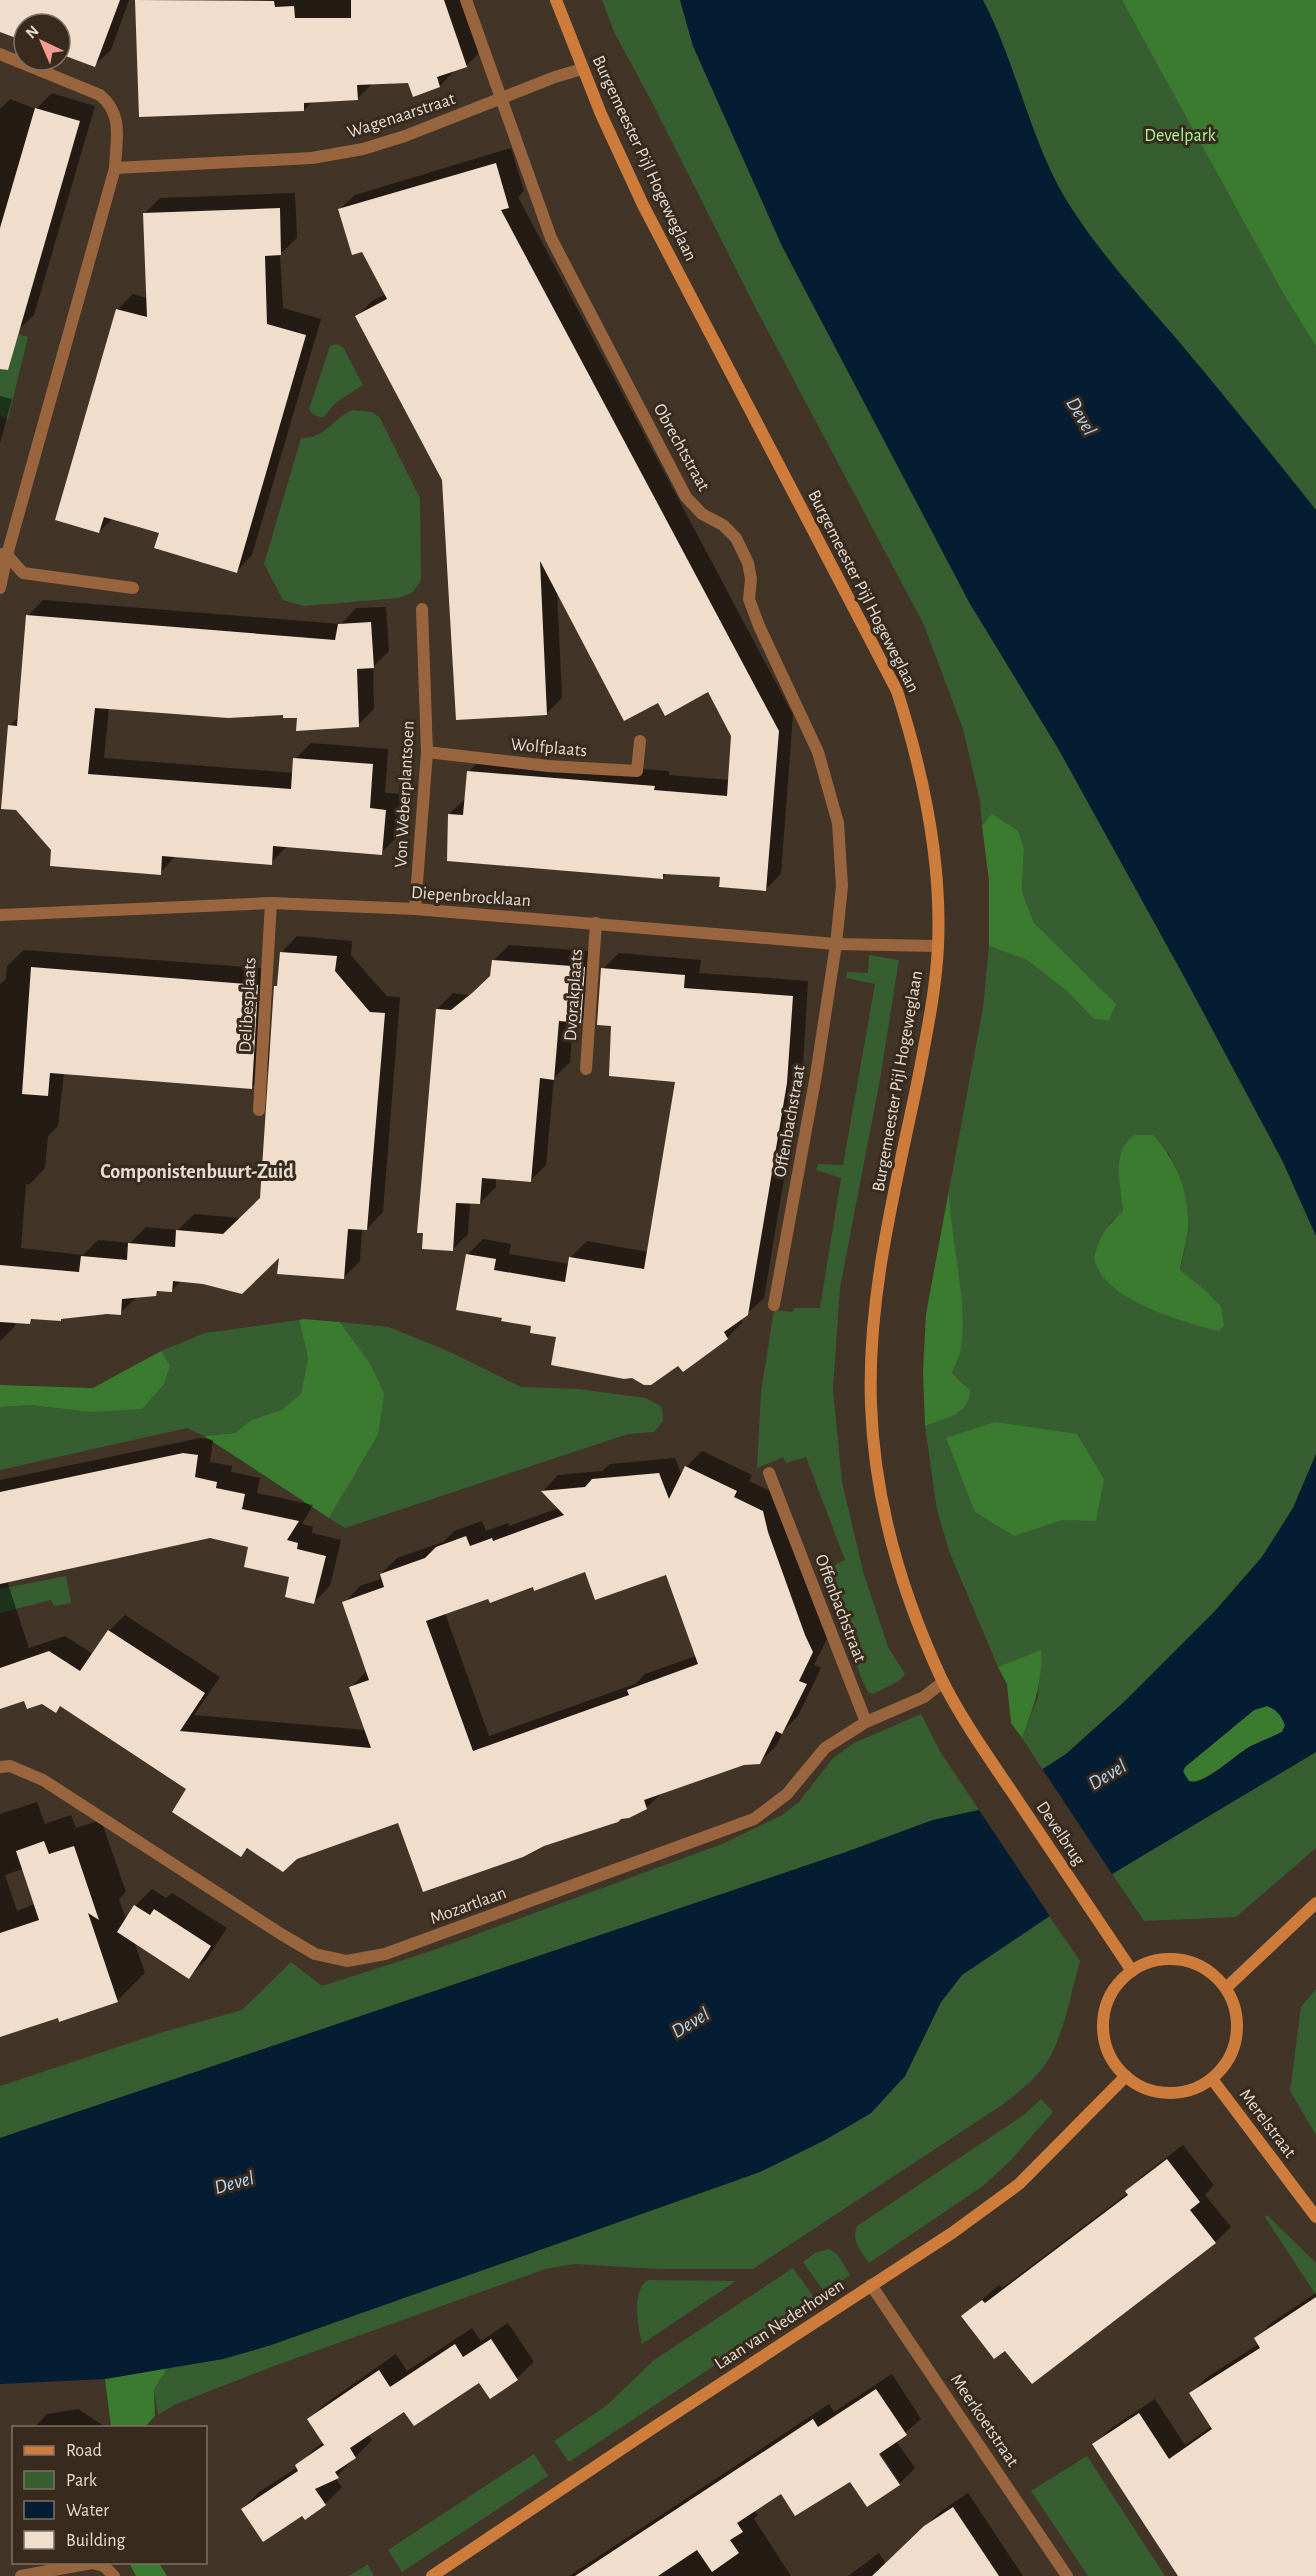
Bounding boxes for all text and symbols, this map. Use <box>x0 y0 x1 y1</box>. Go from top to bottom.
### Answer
north arrow <box>12 12 72 72</box>
text: N <box>23 22 42 42</box>
street label: Burgemeester Pijl Hogeweglaan <box>589 53 700 264</box>
street label: Wagenaarstraat <box>345 90 458 142</box>
park label: Develpark <box>1144 127 1216 145</box>
water label: Devel <box>1062 394 1100 439</box>
street label: Obrechtstraat <box>650 401 713 495</box>
street label: Burgemeester Pijl Hogeweglaan <box>804 487 922 696</box>
street label: Von Weberplantsoen <box>392 720 418 868</box>
street label: Wolfplaats <box>510 736 588 760</box>
street label: Diepenbrocklaan <box>410 884 531 910</box>
street label: Dvorakplaats <box>562 948 586 1042</box>
street label: Delibesplaats <box>237 957 259 1053</box>
street label: Burgemeester Pijl Hogeweglaan <box>870 969 926 1193</box>
street label: Offenbachstraat <box>771 1063 809 1179</box>
district label: Componistenbuurt-Zuid <box>100 1162 294 1182</box>
street label: Offenbachstraat <box>811 1552 869 1665</box>
water label: Devel <box>1085 1756 1130 1794</box>
street label: Develbrug <box>1032 1798 1088 1869</box>
street label: Mozartlaan <box>428 1884 509 1928</box>
water label: Devel <box>668 2004 713 2042</box>
street label: Merelstraat <box>1236 2086 1299 2162</box>
water label: Devel <box>212 2168 256 2198</box>
street label: Laan van Nederhoven <box>712 2276 848 2373</box>
street label: Meerkoetstraat <box>947 2371 1022 2470</box>
legend <box>12 2426 207 2564</box>
text: Road <box>66 2442 102 2460</box>
text: Park <box>66 2472 98 2490</box>
text: Water <box>66 2502 109 2520</box>
text: Building <box>66 2532 126 2550</box>

